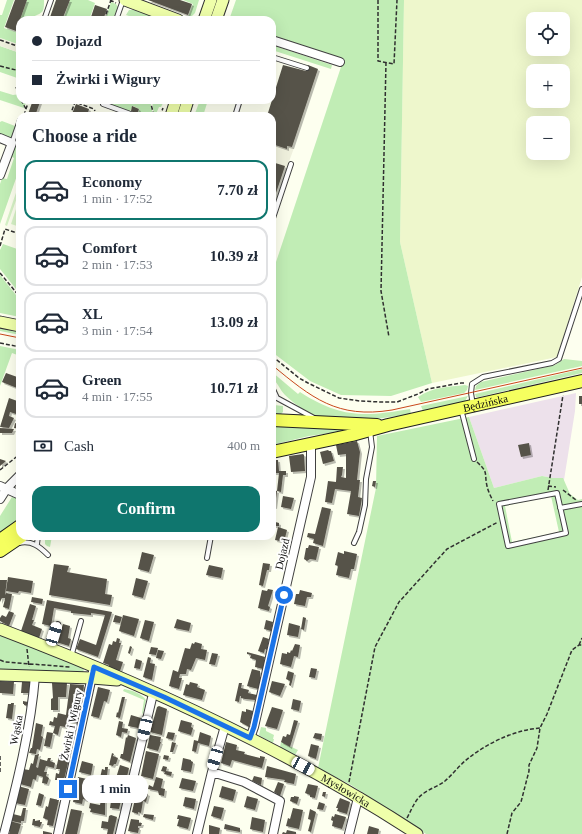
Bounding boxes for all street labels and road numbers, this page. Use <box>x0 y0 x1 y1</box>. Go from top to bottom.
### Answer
street label: Będzińska <box>462 392 509 414</box>
street label: Dojazd <box>273 537 292 571</box>
street label: Żwirki i Wigury <box>58 688 84 761</box>
street label: Wąska <box>7 714 25 746</box>
street label: Mysłowicka <box>319 771 372 809</box>

